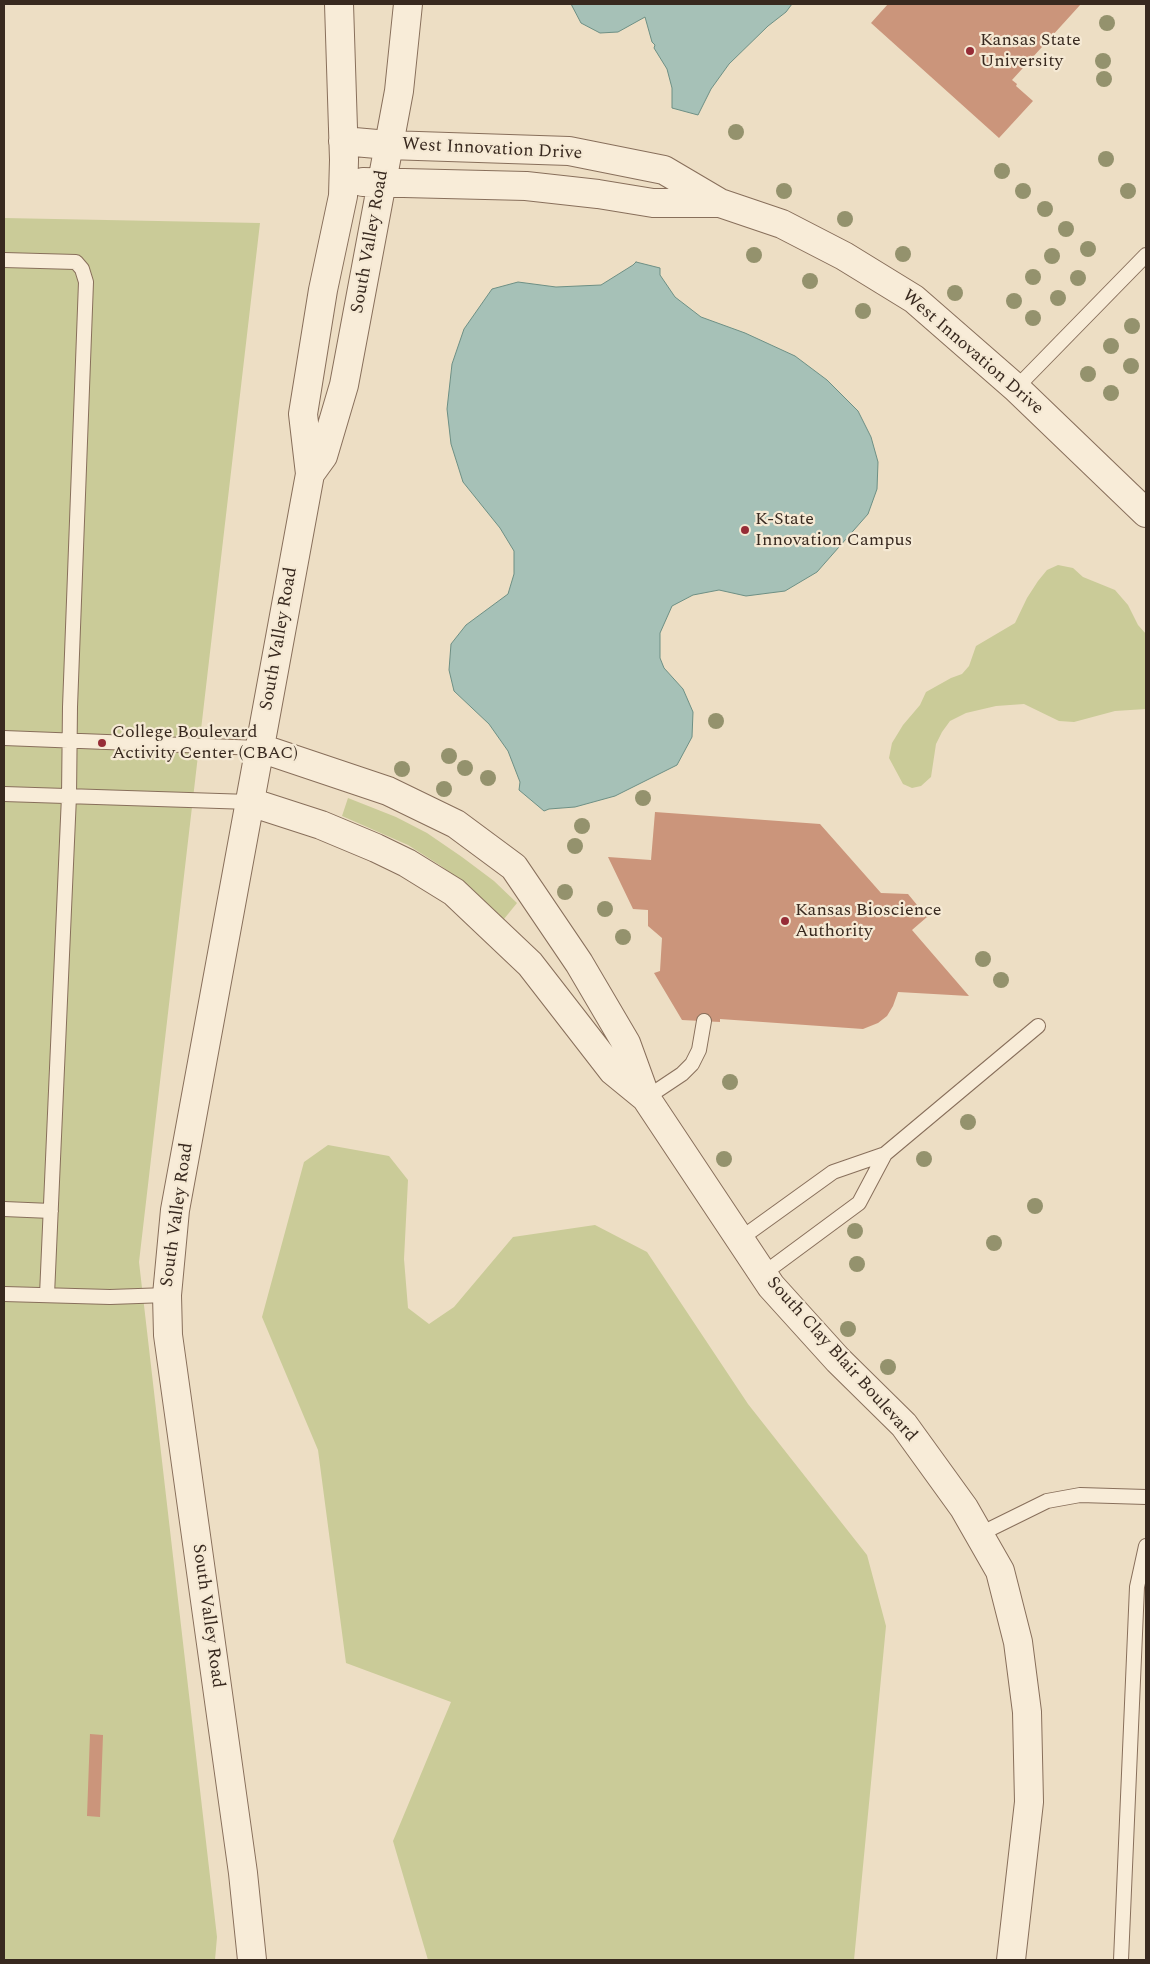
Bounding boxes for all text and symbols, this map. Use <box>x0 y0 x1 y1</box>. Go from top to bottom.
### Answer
place label: Kansas State University <box>980 30 1081 72</box>
marker: Kansas State University <box>964 45 976 57</box>
street label: West Innovation Drive <box>401 134 583 166</box>
street label: South Valley Road <box>348 169 394 315</box>
street label: West Innovation Drive <box>897 286 1047 420</box>
place label: K-State Innovation Campus <box>755 509 912 552</box>
marker: K-State Innovation Campus <box>739 524 751 536</box>
street label: South Valley Road <box>257 566 303 712</box>
place label: College Boulevard Activity Center (CBAC) <box>112 722 298 764</box>
marker: College Boulevard Activity Center (CBAC) <box>96 737 108 749</box>
place label: Kansas Bioscience Authority <box>795 900 941 942</box>
marker: Kansas Bioscience Authority <box>779 915 791 927</box>
street label: South Valley Road <box>157 1142 199 1288</box>
street label: South Clay Blair Boulevard <box>761 1273 921 1447</box>
street label: South Valley Road <box>186 1543 228 1689</box>

